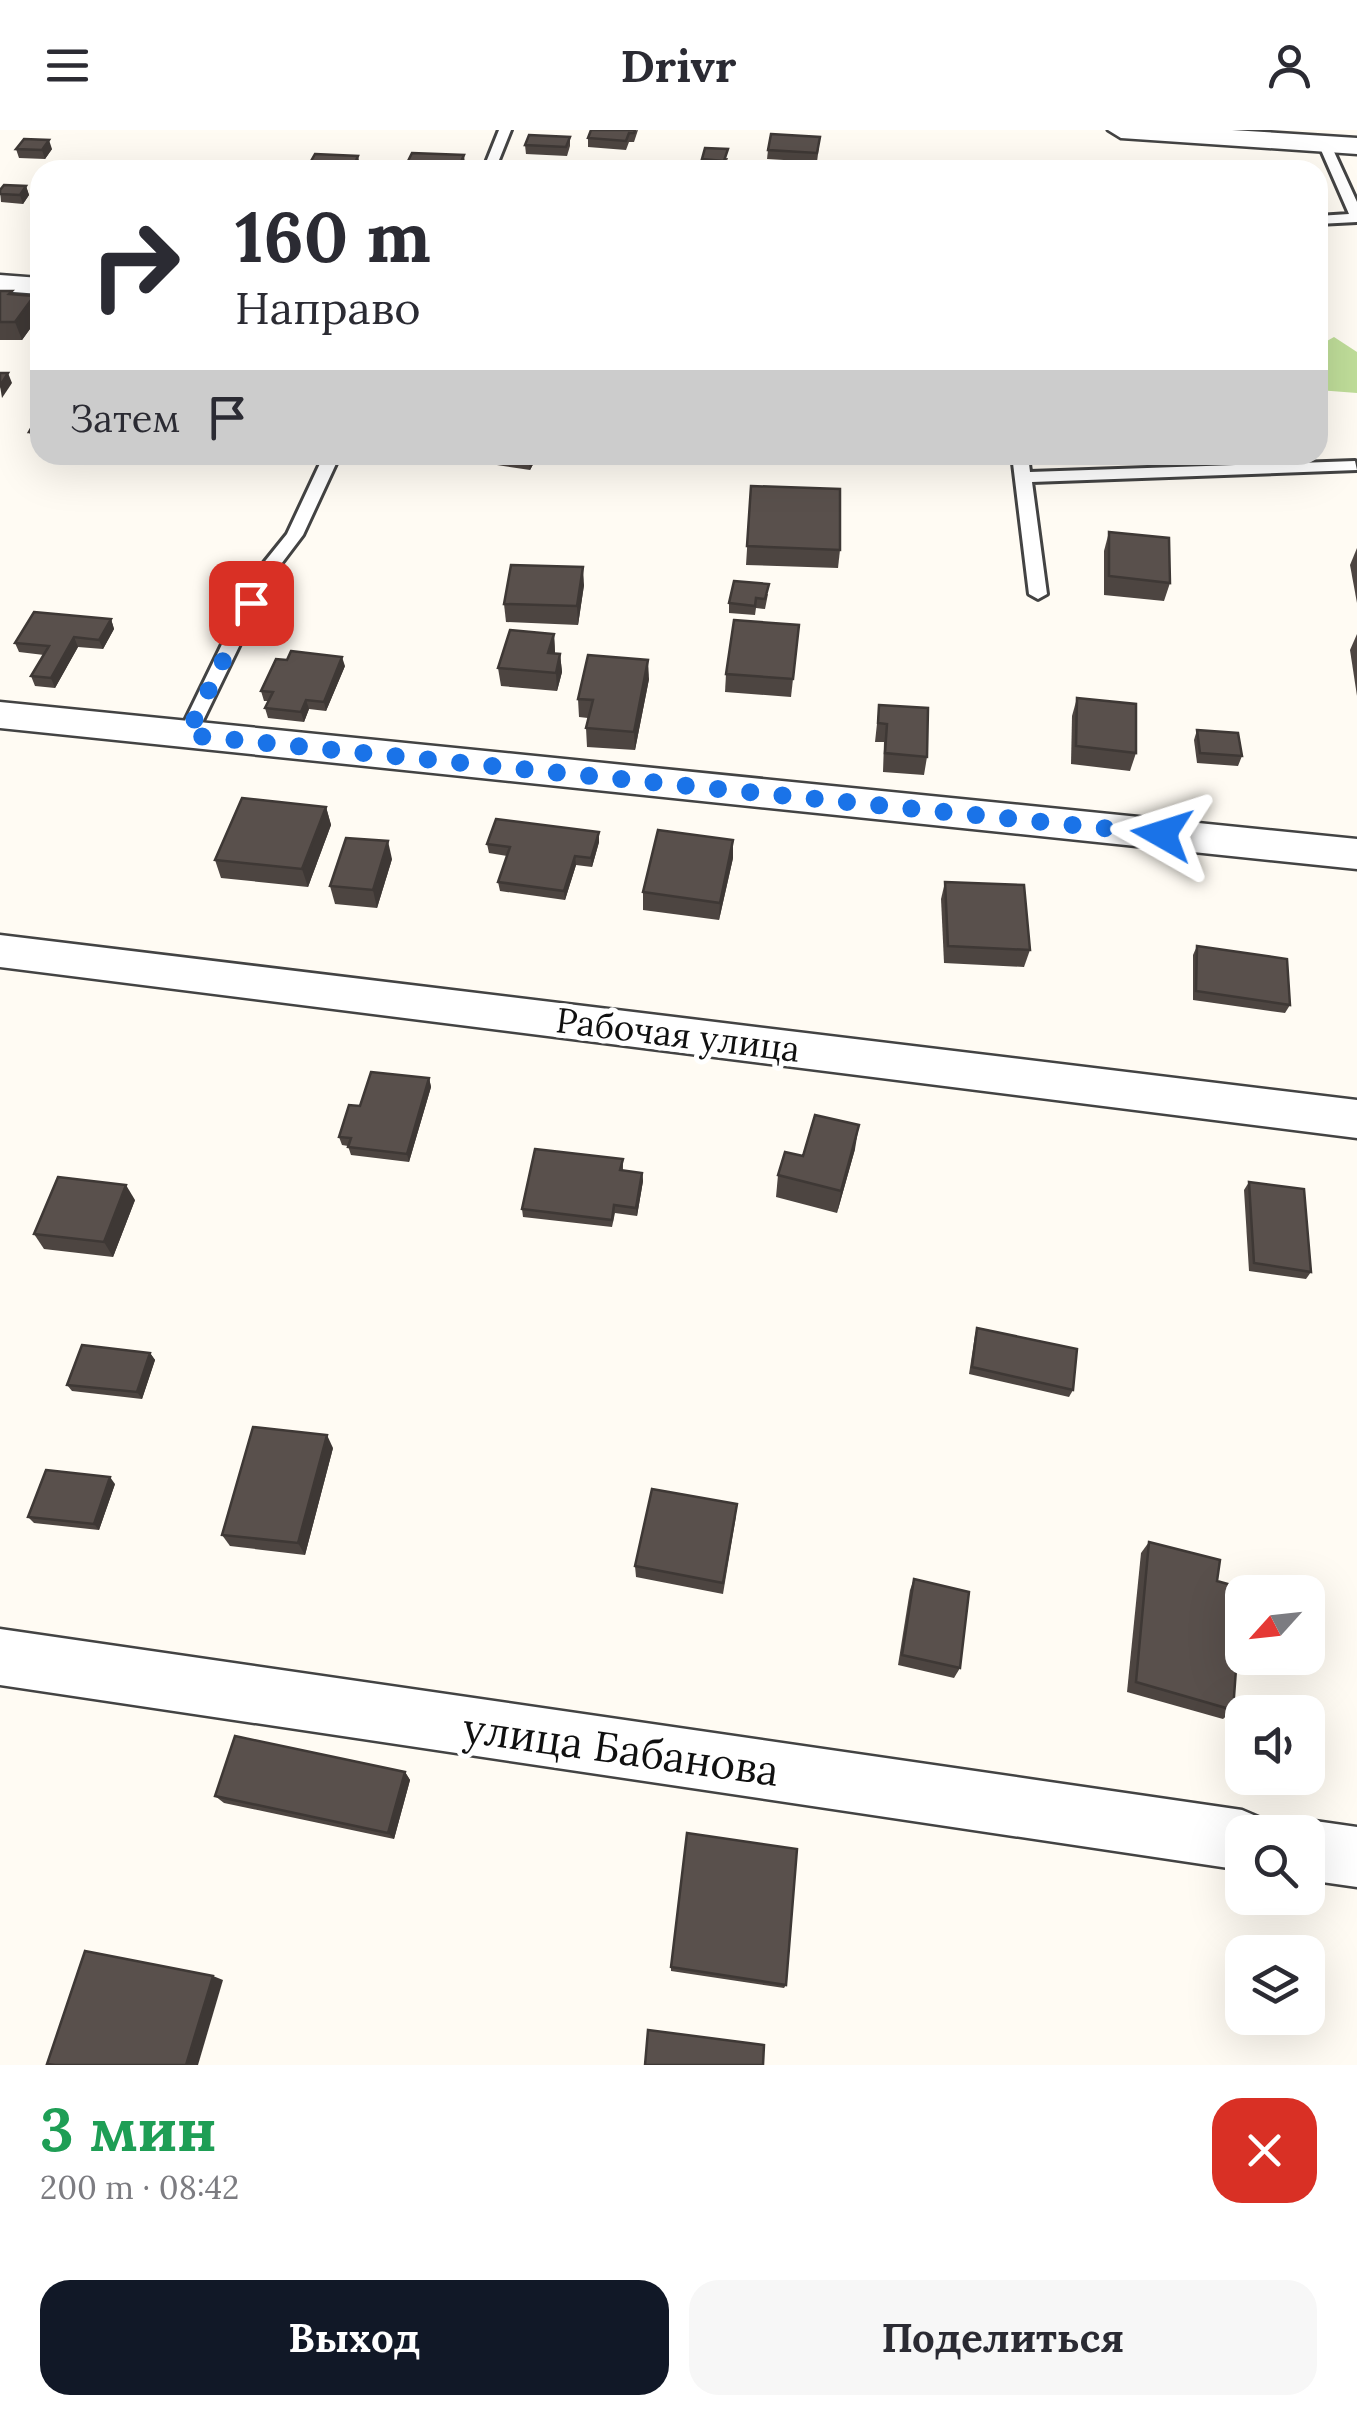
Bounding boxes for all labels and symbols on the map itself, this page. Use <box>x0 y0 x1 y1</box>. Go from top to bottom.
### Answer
pin <box>209 561 294 646</box>
position arrow <box>1110 782 1214 886</box>
street label: Рабочая улица <box>554 997 803 1072</box>
north arrow <box>1225 1575 1325 1675</box>
street label: улица Бабанова <box>460 1700 782 1798</box>

